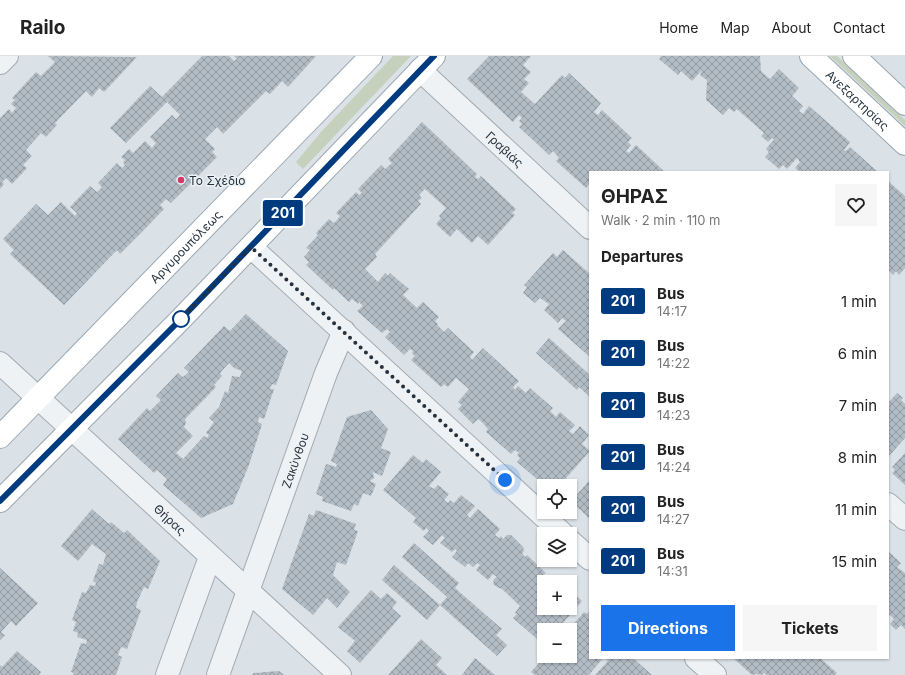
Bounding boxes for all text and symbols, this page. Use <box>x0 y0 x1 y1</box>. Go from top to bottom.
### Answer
text: Railo <box>20 16 65 39</box>
text: Home <box>659 19 698 36</box>
text: Map <box>720 19 750 36</box>
text: About <box>772 19 811 36</box>
text: Contact <box>833 19 885 36</box>
street label: Ανεξαρτησίας <box>823 67 893 133</box>
street label: Γραβιάς <box>483 128 527 170</box>
place label: Το Σχέδιο <box>189 173 245 188</box>
marker: Το Σχέδιο <box>176 175 186 185</box>
button: heart <box>835 184 877 226</box>
text: ΘΗΡΑΣ <box>601 185 668 208</box>
line badge: 201 <box>260 200 306 226</box>
text: 201 <box>271 204 295 221</box>
street label: Αργυρουπόλεως <box>147 207 225 286</box>
text: Walk · 2 min · 110 m <box>601 212 720 228</box>
text: Departures <box>601 247 683 266</box>
text: Bus <box>657 284 685 303</box>
text: 201 <box>611 292 635 309</box>
text: 1 min <box>841 292 877 311</box>
text: 14:17 <box>657 303 687 319</box>
unlabelled marker <box>172 310 190 328</box>
text: Bus <box>657 336 685 355</box>
text: 201 <box>611 344 635 361</box>
text: 6 min <box>838 344 877 363</box>
text: 14:22 <box>657 355 690 371</box>
text: Bus <box>657 388 685 407</box>
text: 201 <box>611 396 635 413</box>
text: 7 min <box>839 396 877 415</box>
text: 14:23 <box>657 407 690 423</box>
street label: Ζακύνθου <box>278 431 312 490</box>
text: Bus <box>657 440 685 459</box>
text: 201 <box>611 448 635 465</box>
text: 8 min <box>838 448 877 467</box>
text: 14:24 <box>657 459 691 475</box>
your location <box>495 470 515 490</box>
map controls <box>537 479 577 663</box>
button: locate <box>537 479 577 519</box>
text: Bus <box>657 492 685 511</box>
text: 201 <box>611 500 635 517</box>
text: 11 min <box>835 500 877 519</box>
street label: Θήρας <box>151 501 190 538</box>
text: 14:27 <box>657 511 690 527</box>
button: layers <box>537 527 577 567</box>
text: Bus <box>657 544 685 563</box>
text: 201 <box>611 552 635 569</box>
text: 15 min <box>832 552 877 571</box>
text: 14:31 <box>657 563 688 579</box>
button: + <box>537 575 577 615</box>
button: Directions <box>601 605 735 651</box>
button: Tickets <box>743 605 877 651</box>
button: − <box>537 623 577 663</box>

